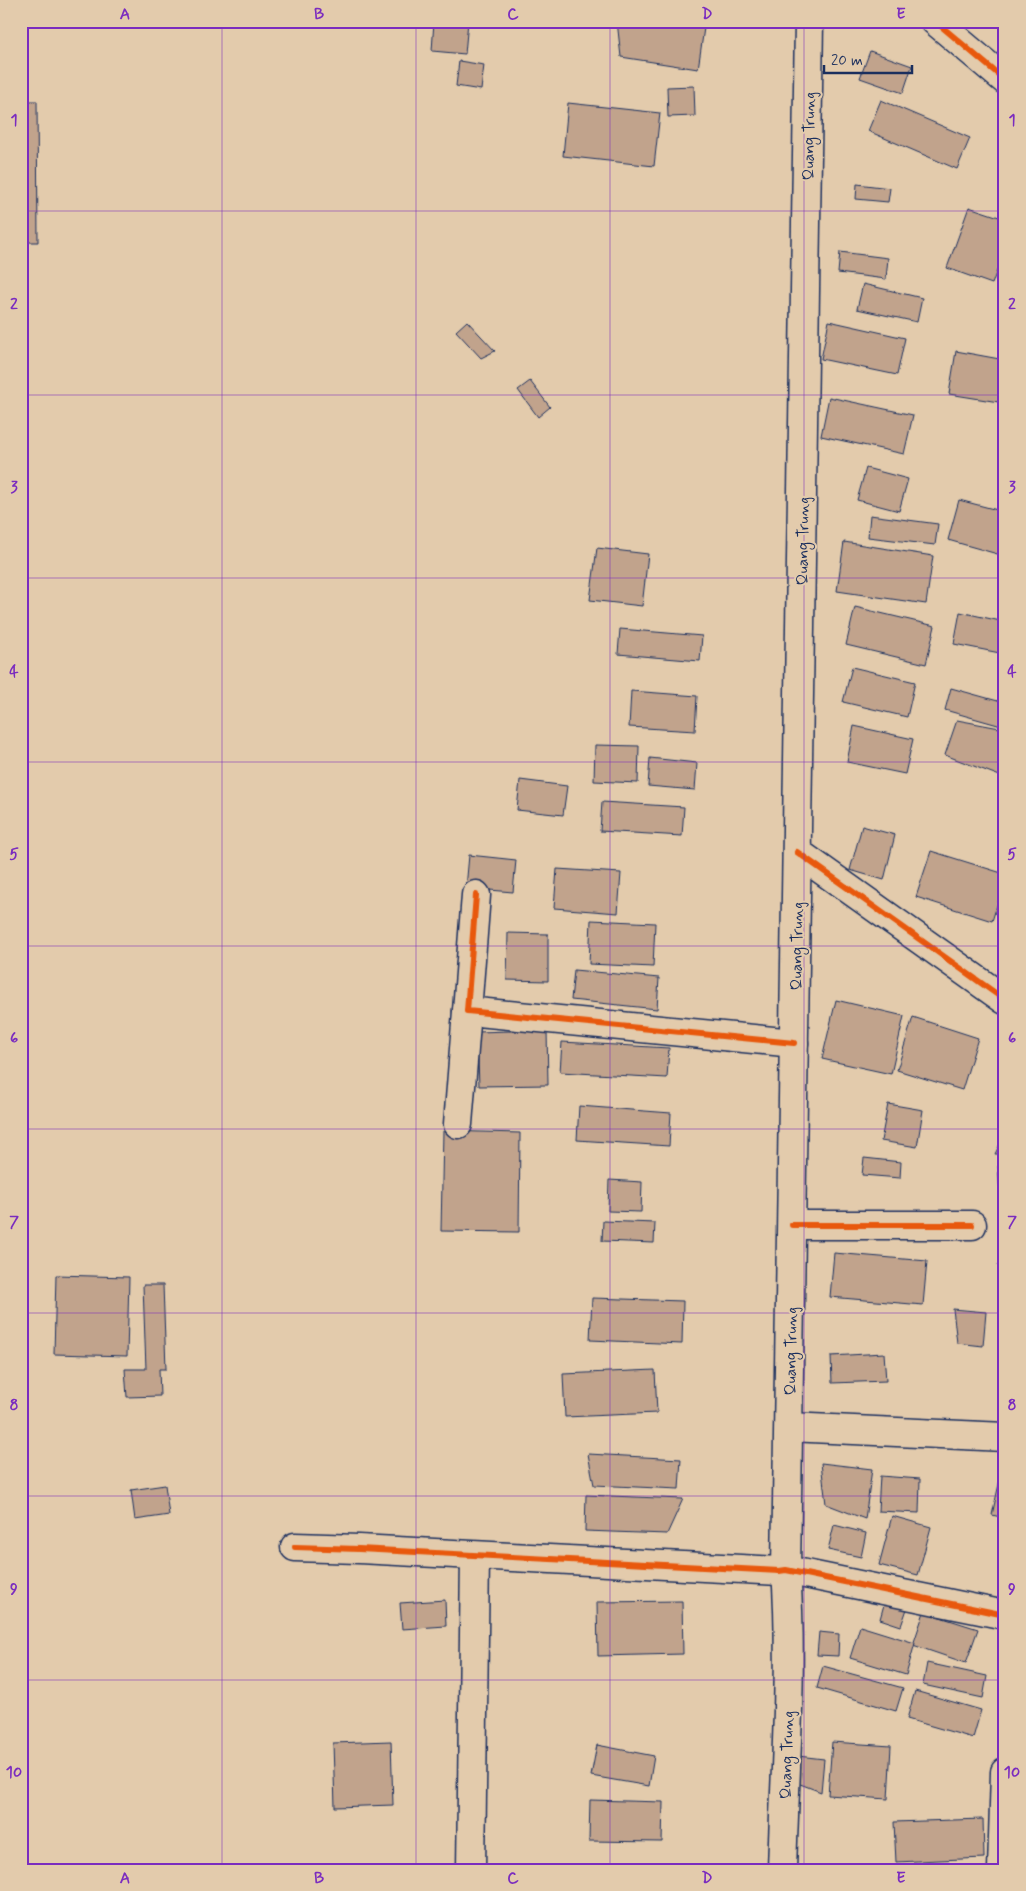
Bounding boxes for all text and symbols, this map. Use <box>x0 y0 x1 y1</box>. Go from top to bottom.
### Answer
text: A <box>120 4 130 25</box>
text: B <box>314 4 324 25</box>
text: C <box>507 4 519 25</box>
text: D <box>701 4 713 25</box>
text: E <box>896 4 906 25</box>
scale bar <box>824 42 911 74</box>
text: 20 m <box>831 51 863 71</box>
street label: Quang Trung <box>798 91 822 181</box>
text: 1 <box>10 110 18 131</box>
text: 1 <box>1008 110 1016 131</box>
text: 2 <box>10 294 18 315</box>
text: 2 <box>1008 294 1016 315</box>
text: 3 <box>10 477 18 498</box>
text: 3 <box>1008 477 1016 498</box>
street label: Quang Trung <box>792 496 816 586</box>
text: 4 <box>9 661 19 682</box>
text: 4 <box>1007 661 1017 682</box>
text: 5 <box>9 844 19 865</box>
text: 5 <box>1007 844 1017 865</box>
street label: Quang Trung <box>786 901 810 991</box>
text: 6 <box>10 1028 18 1049</box>
text: 6 <box>1008 1028 1016 1049</box>
text: 7 <box>9 1212 19 1233</box>
text: 7 <box>1007 1212 1017 1233</box>
street label: Quang Trung <box>780 1306 804 1396</box>
text: 8 <box>9 1395 19 1416</box>
text: 8 <box>1007 1395 1017 1416</box>
text: 9 <box>10 1579 18 1600</box>
text: 9 <box>1008 1579 1016 1600</box>
street label: Quang Trung <box>775 1710 801 1800</box>
text: 10 <box>6 1762 22 1783</box>
text: 10 <box>1004 1762 1020 1783</box>
text: A <box>120 1868 130 1889</box>
text: B <box>314 1868 324 1889</box>
text: C <box>507 1868 519 1889</box>
text: D <box>701 1868 713 1889</box>
text: E <box>896 1868 906 1889</box>

